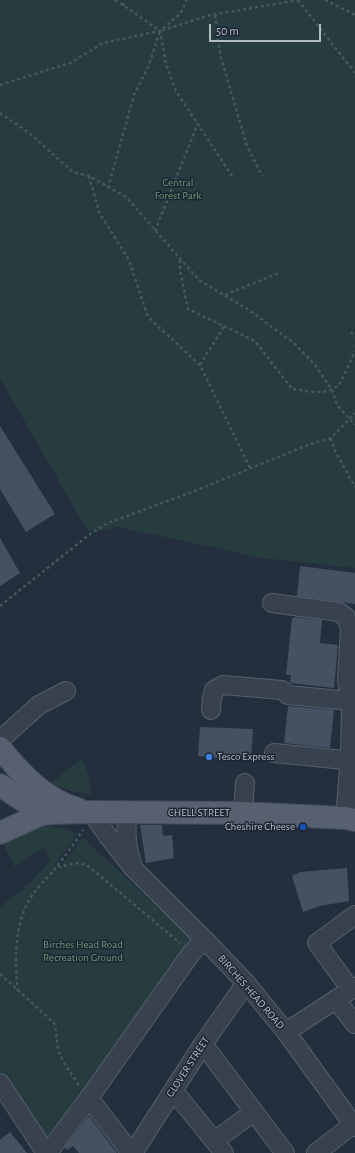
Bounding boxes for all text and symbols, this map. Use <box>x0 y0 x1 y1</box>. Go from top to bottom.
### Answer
scale bar <box>211 16 323 42</box>
text: 50 m <box>216 25 239 37</box>
park label: Central Forest Park <box>155 176 201 202</box>
place label: Tesco Express <box>217 750 275 764</box>
marker: Tesco Express <box>204 752 214 762</box>
street label: CHELL STREET <box>168 806 230 820</box>
place label: Cheshire Cheese <box>225 820 295 834</box>
marker: Cheshire Cheese <box>298 822 308 832</box>
park label: Birches Head Road Recreation Ground <box>43 938 123 964</box>
street label: BIRCHES HEAD ROAD <box>215 952 287 1032</box>
street label: GLOVER STREET <box>164 1034 212 1100</box>

